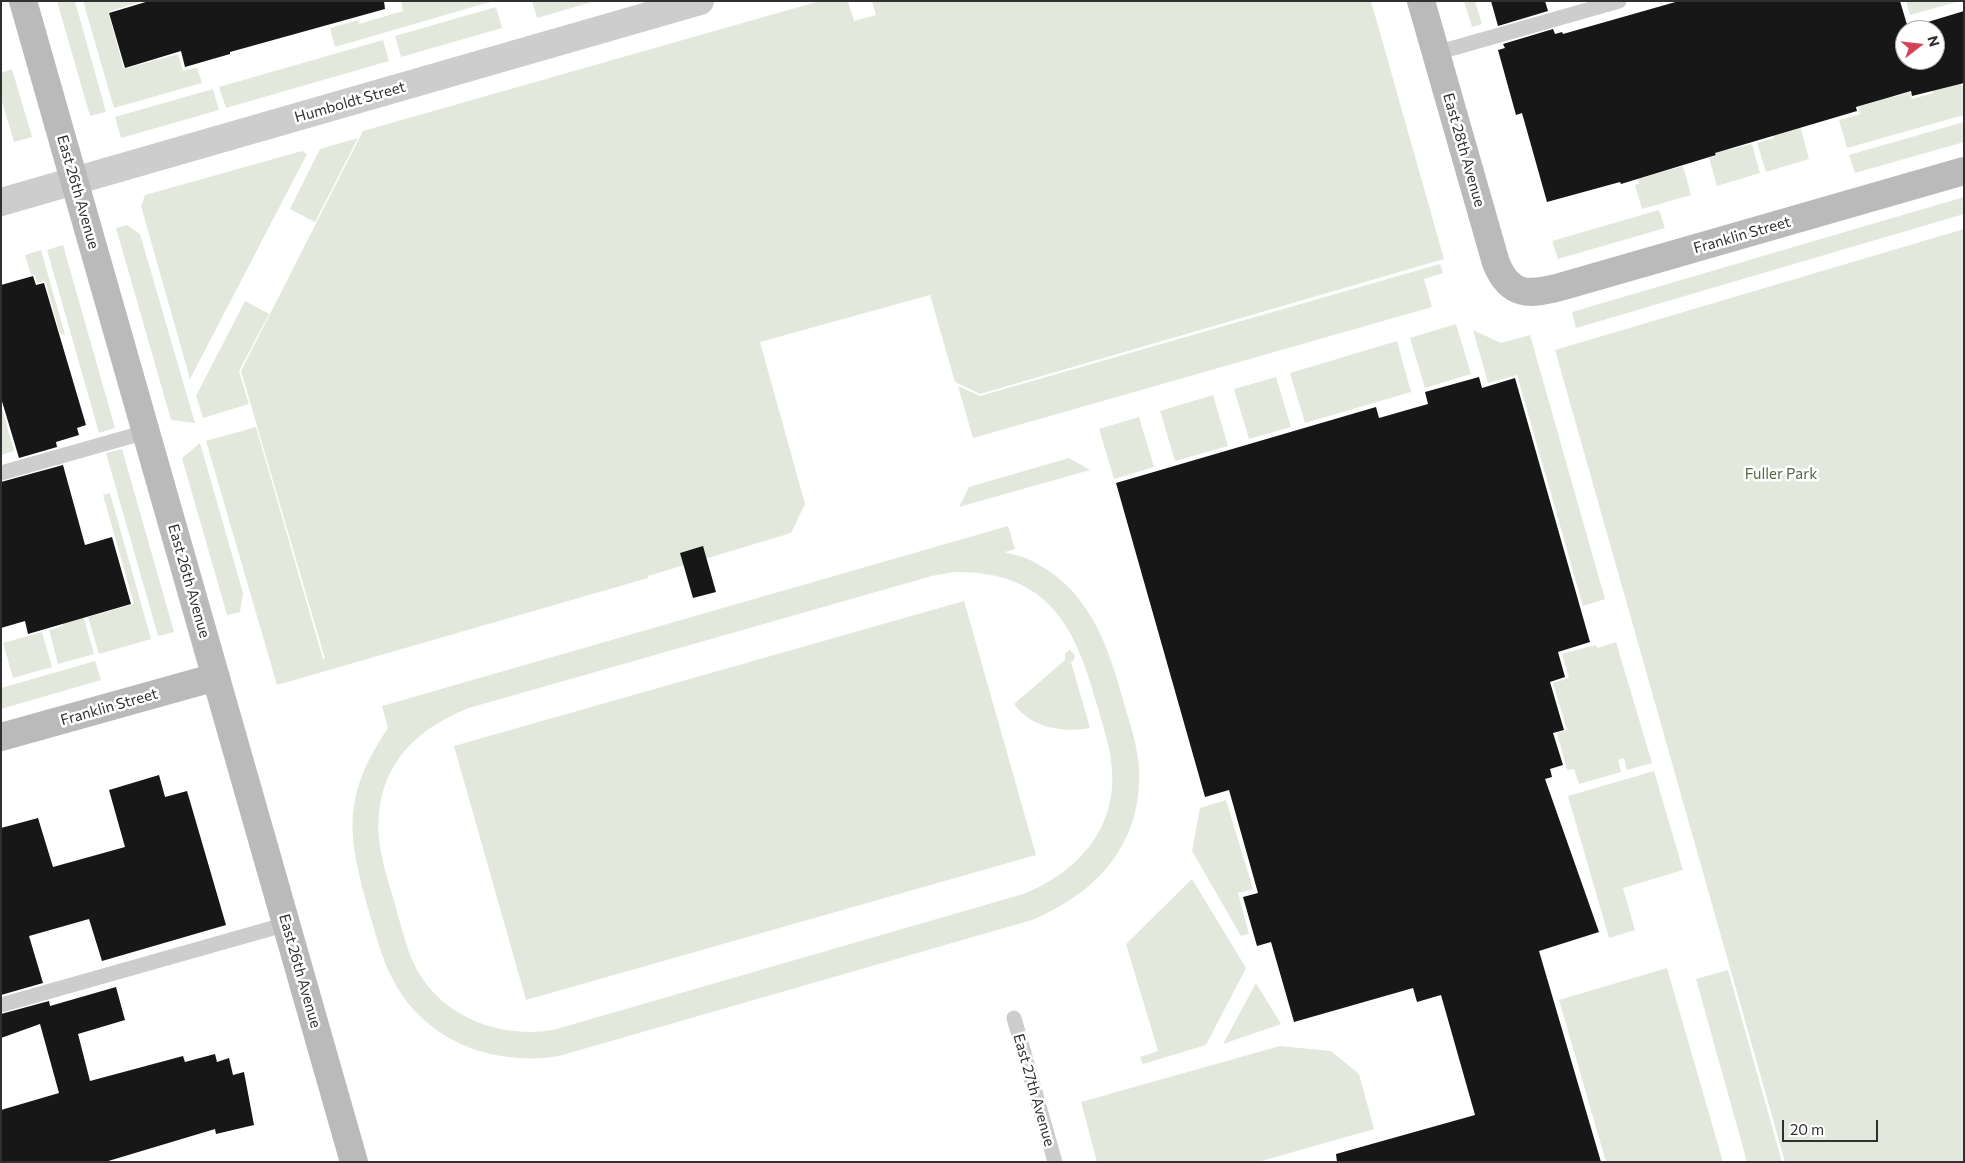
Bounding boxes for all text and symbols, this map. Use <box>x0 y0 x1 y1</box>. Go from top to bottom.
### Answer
north arrow <box>1895 20 1945 70</box>
text: N <box>1924 34 1944 48</box>
street label: Humboldt Street <box>293 78 407 126</box>
street label: East 28th Avenue <box>1439 91 1489 209</box>
street label: East 26th Avenue <box>53 133 103 251</box>
street label: Franklin Street <box>1691 213 1793 257</box>
park label: Fuller Park <box>1745 465 1817 483</box>
street label: East 26th Avenue <box>164 522 214 640</box>
street label: Franklin Street <box>58 685 160 729</box>
street label: East 26th Avenue <box>275 912 325 1030</box>
street label: East 27th Avenue <box>1009 1032 1059 1148</box>
scale bar <box>1785 1110 1881 1142</box>
text: 20 m <box>1790 1120 1824 1138</box>

